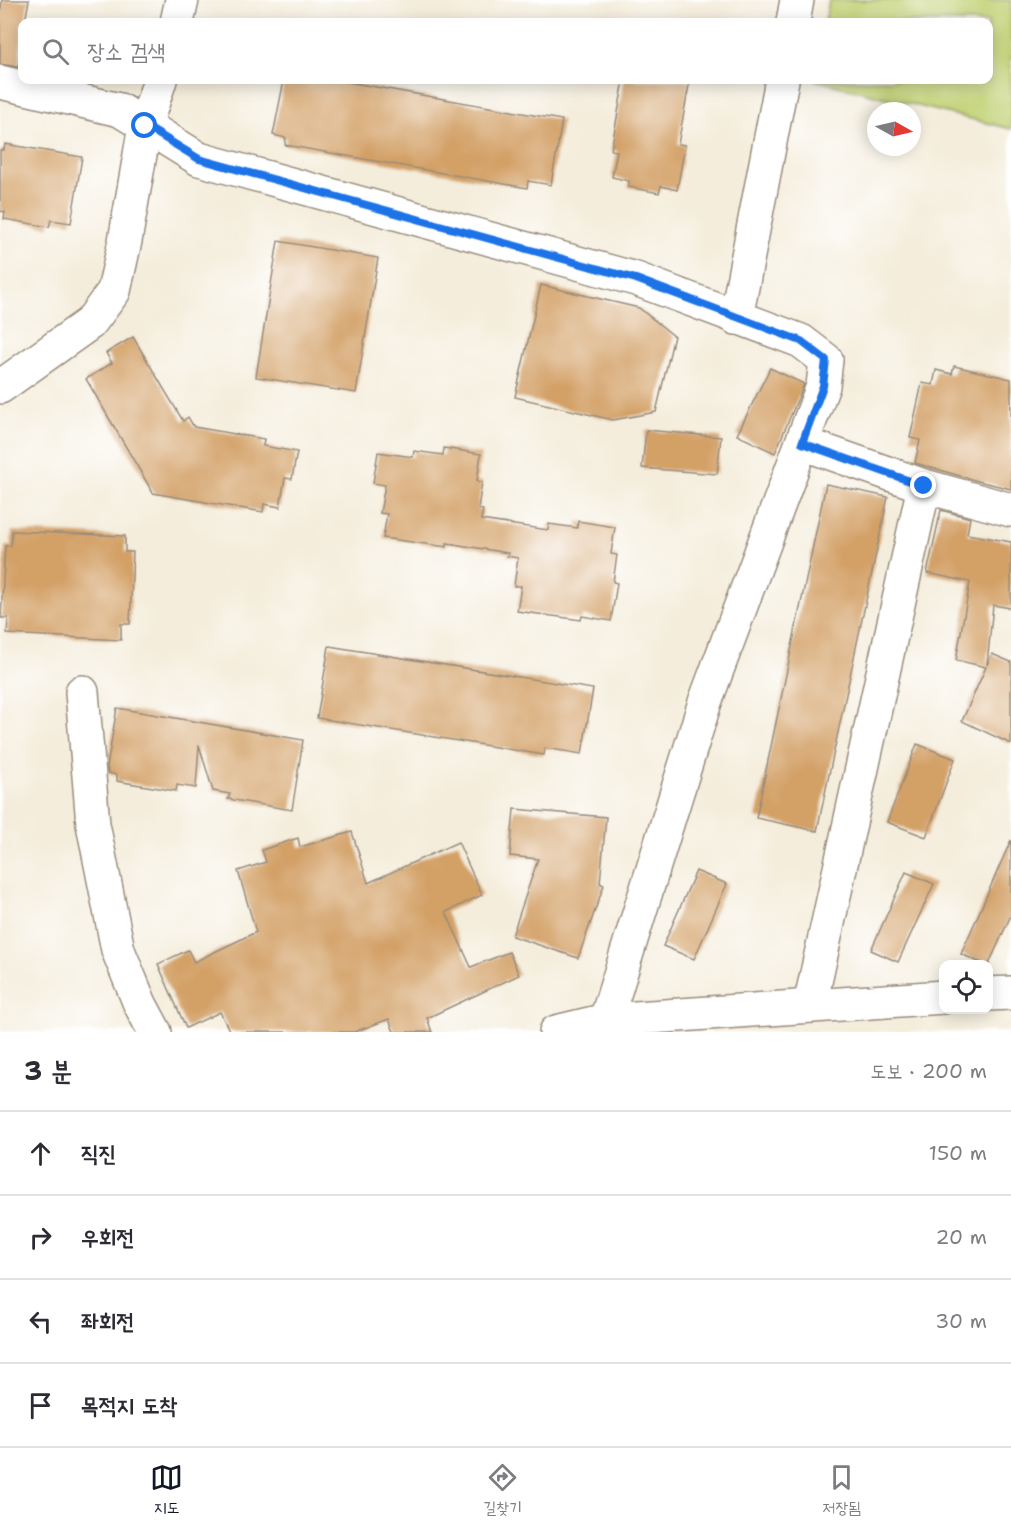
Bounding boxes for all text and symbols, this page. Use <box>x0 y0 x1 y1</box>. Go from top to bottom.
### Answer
search box <box>18 18 993 84</box>
icon: search <box>39 35 72 68</box>
text: 장소 검색 <box>87 37 165 66</box>
north arrow <box>867 102 921 156</box>
route start <box>131 112 157 138</box>
route end <box>910 472 936 498</box>
map controls <box>939 960 993 1014</box>
button: locate <box>939 960 993 1014</box>
text: 3 분 <box>24 1053 72 1088</box>
text: 도보 · 200 m <box>870 1058 987 1084</box>
icon: ahead <box>24 1137 57 1170</box>
text: 직진 <box>81 1139 116 1168</box>
text: 150 m <box>929 1140 987 1166</box>
icon: right <box>24 1221 57 1254</box>
text: 우회전 <box>81 1223 134 1252</box>
text: 20 m <box>936 1224 987 1250</box>
icon: left <box>24 1305 57 1338</box>
text: 좌회전 <box>81 1307 134 1336</box>
text: 30 m <box>935 1308 987 1334</box>
icon: arrive <box>24 1389 57 1422</box>
text: 목적지 도착 <box>81 1391 177 1420</box>
tab: 지도 <box>150 1461 183 1518</box>
tab: 길찾기 <box>483 1461 522 1518</box>
tab: 저장됨 <box>822 1461 861 1518</box>

